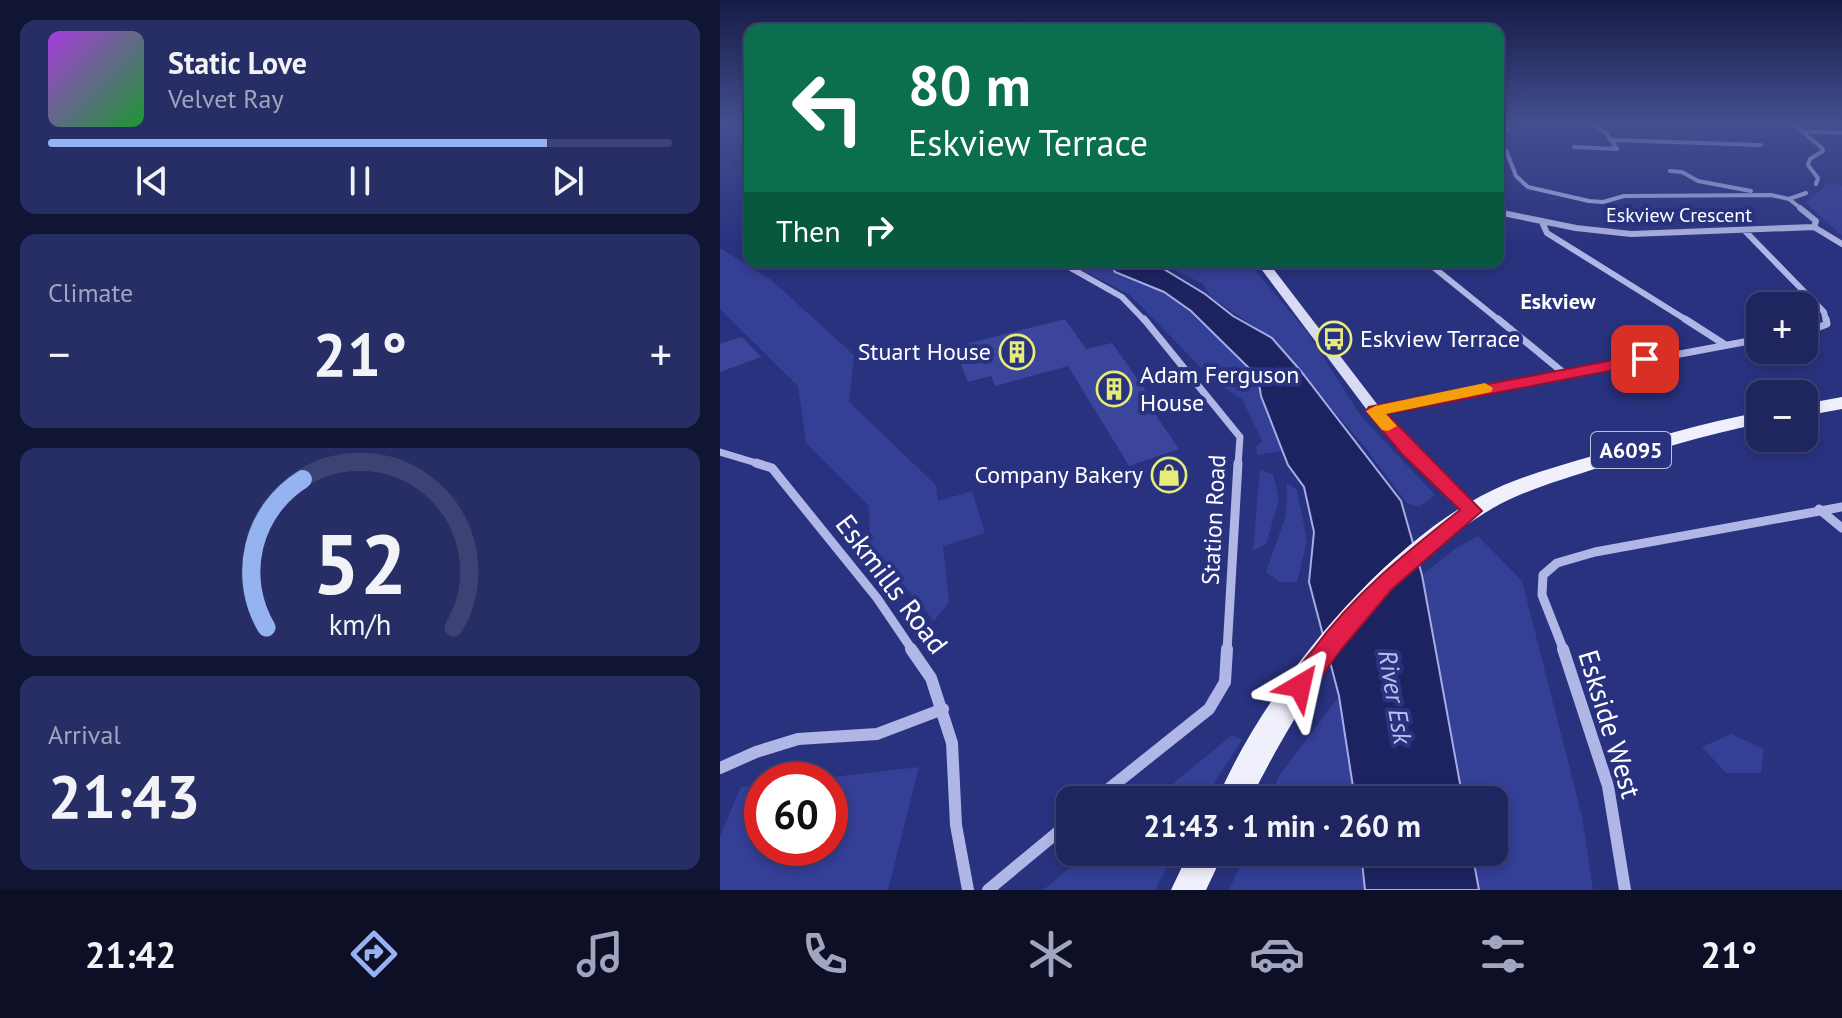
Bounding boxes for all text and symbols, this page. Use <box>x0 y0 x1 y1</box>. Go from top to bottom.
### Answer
text: Static Love <box>168 43 307 82</box>
text: 80 m <box>908 49 1031 121</box>
icon: left <box>776 56 880 160</box>
text: Velvet Ray <box>168 82 284 115</box>
text: Eskview Terrace <box>908 119 1148 166</box>
icon: previous <box>130 159 174 203</box>
icon: pause <box>338 159 382 203</box>
icon: next <box>546 159 590 203</box>
street label: Eskview Crescent <box>1606 202 1752 228</box>
icon: right <box>857 208 901 252</box>
text: Then <box>776 211 841 250</box>
text: Climate <box>48 276 133 309</box>
district label: Eskview <box>1520 287 1597 315</box>
map controls <box>1746 292 1818 452</box>
button: + <box>1746 292 1818 364</box>
text: 21° <box>313 315 407 393</box>
bus stop icon: Eskview Terrace <box>1315 320 1353 358</box>
place label: Eskview Terrace <box>1360 323 1520 354</box>
text: − <box>48 325 70 382</box>
text: + <box>650 325 672 382</box>
pin <box>1611 325 1679 393</box>
building icon: Stuart House <box>998 333 1036 371</box>
place label: Stuart House <box>858 336 991 367</box>
icon: arrive <box>1623 337 1667 381</box>
place label: Adam Ferguson House <box>1140 359 1299 418</box>
building icon: Adam Ferguson House <box>1095 370 1133 408</box>
button: − <box>1746 380 1818 452</box>
road number: A6095 <box>1591 432 1671 468</box>
street label: Station Road <box>1195 454 1232 586</box>
shop icon: Company Bakery <box>1150 456 1188 494</box>
place label: Company Bakery <box>974 459 1143 490</box>
street label: Eskmills Road <box>828 507 957 661</box>
text: 52 <box>313 509 407 617</box>
text: km/h <box>329 606 391 643</box>
position arrow <box>1258 644 1342 728</box>
street label: Eskside West <box>1570 645 1651 803</box>
water label: River Esk <box>1371 647 1420 748</box>
text: Arrival <box>48 718 121 751</box>
text: 21:43 <box>48 757 200 835</box>
speed limit sign: 60 <box>744 762 848 866</box>
text: 21:43 · 1 min · 260 m <box>1143 806 1421 845</box>
icon: directions <box>346 926 402 982</box>
icon: music <box>572 926 628 982</box>
icon: phone <box>797 926 853 982</box>
icon: climate <box>1023 926 1079 982</box>
icon: car <box>1249 926 1305 982</box>
icon: filters <box>1475 926 1531 982</box>
text: 21:42 <box>85 931 176 978</box>
text: 21° <box>1700 931 1757 978</box>

